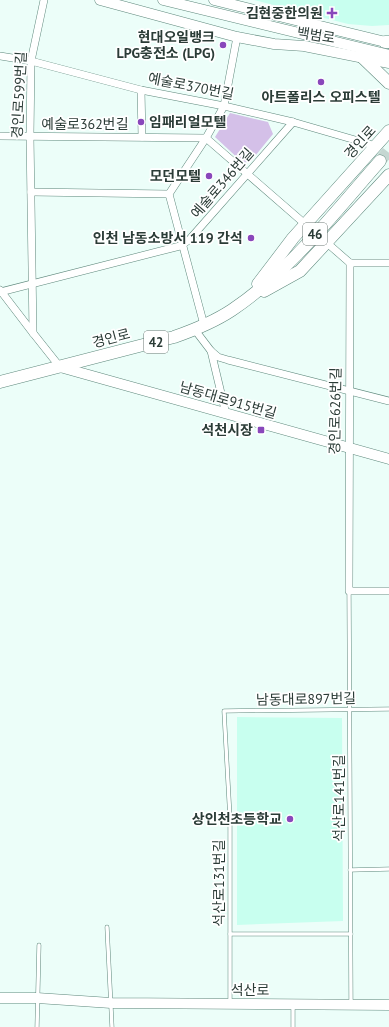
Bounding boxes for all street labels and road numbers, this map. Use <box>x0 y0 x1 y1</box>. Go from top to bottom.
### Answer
street label: 백범로 <box>296 23 337 47</box>
street label: 경인로599번길 <box>8 51 30 139</box>
street label: 예술로370번길 <box>146 69 236 103</box>
street label: 예술로362번길 <box>41 115 129 133</box>
street label: 경인로 <box>340 122 380 162</box>
street label: 예술로346번길 <box>187 144 257 222</box>
road number: 46 <box>303 223 327 245</box>
street label: 경인로 <box>90 324 132 352</box>
road number: 42 <box>144 331 168 353</box>
street label: 경인로626번길 <box>325 367 345 455</box>
street label: 남동대로915번길 <box>177 378 279 422</box>
street label: 남동대로897번길 <box>256 689 356 709</box>
street label: 석산로141번길 <box>330 754 348 842</box>
street label: 석산로131번길 <box>210 839 228 927</box>
street label: 석산로 <box>231 981 269 999</box>

